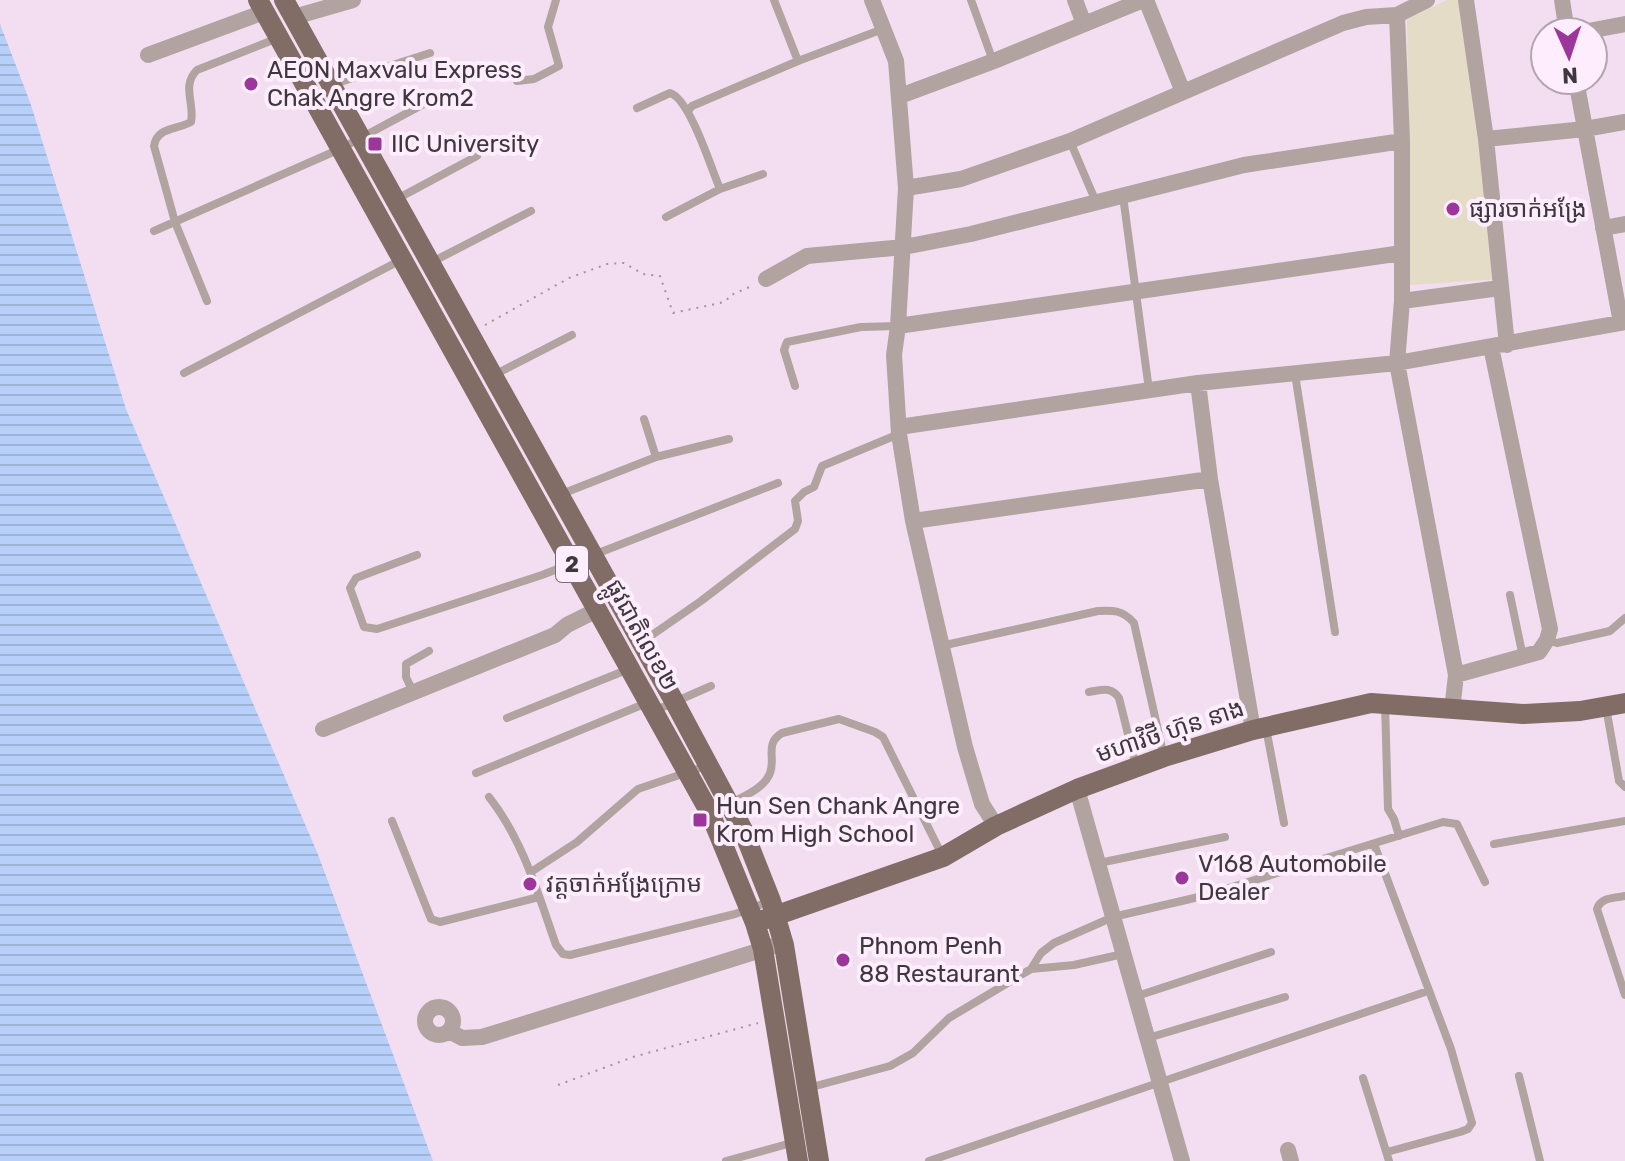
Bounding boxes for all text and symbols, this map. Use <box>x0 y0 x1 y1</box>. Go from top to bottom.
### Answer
north arrow <box>1529 16 1609 96</box>
place label: AEON Maxvalu Express Chak Angre Krom2 <box>267 56 522 112</box>
text: N <box>1561 62 1579 89</box>
marker: AEON Maxvalu Express Chak Angre Krom2 <box>242 75 260 93</box>
place label: IIC University <box>391 130 539 158</box>
marker: IIC University <box>366 135 384 153</box>
place label: ផ្សារចាក់អង្រែ <box>1469 195 1587 223</box>
marker: ផ្សារចាក់អង្រែ <box>1444 200 1462 218</box>
road number: 2 <box>556 546 588 582</box>
street label: ផ្លូវជាតិលេខ២ <box>593 574 684 699</box>
street label: មហាវិថី ហ៊ុន នាង <box>1092 693 1248 769</box>
place label: Hun Sen Chank Angre Krom High School <box>716 792 960 848</box>
marker: Hun Sen Chank Angre Krom High School <box>691 811 709 829</box>
place label: V168 Automobile Dealer <box>1198 850 1387 906</box>
marker: V168 Automobile Dealer <box>1173 869 1191 887</box>
place label: វត្តចាក់អង្រែក្រោម <box>546 870 702 899</box>
marker: វត្តចាក់អង្រែក្រោម <box>521 875 539 893</box>
place label: Phnom Penh 88 Restaurant <box>859 932 1020 988</box>
marker: Phnom Penh 88 Restaurant <box>834 951 852 969</box>

